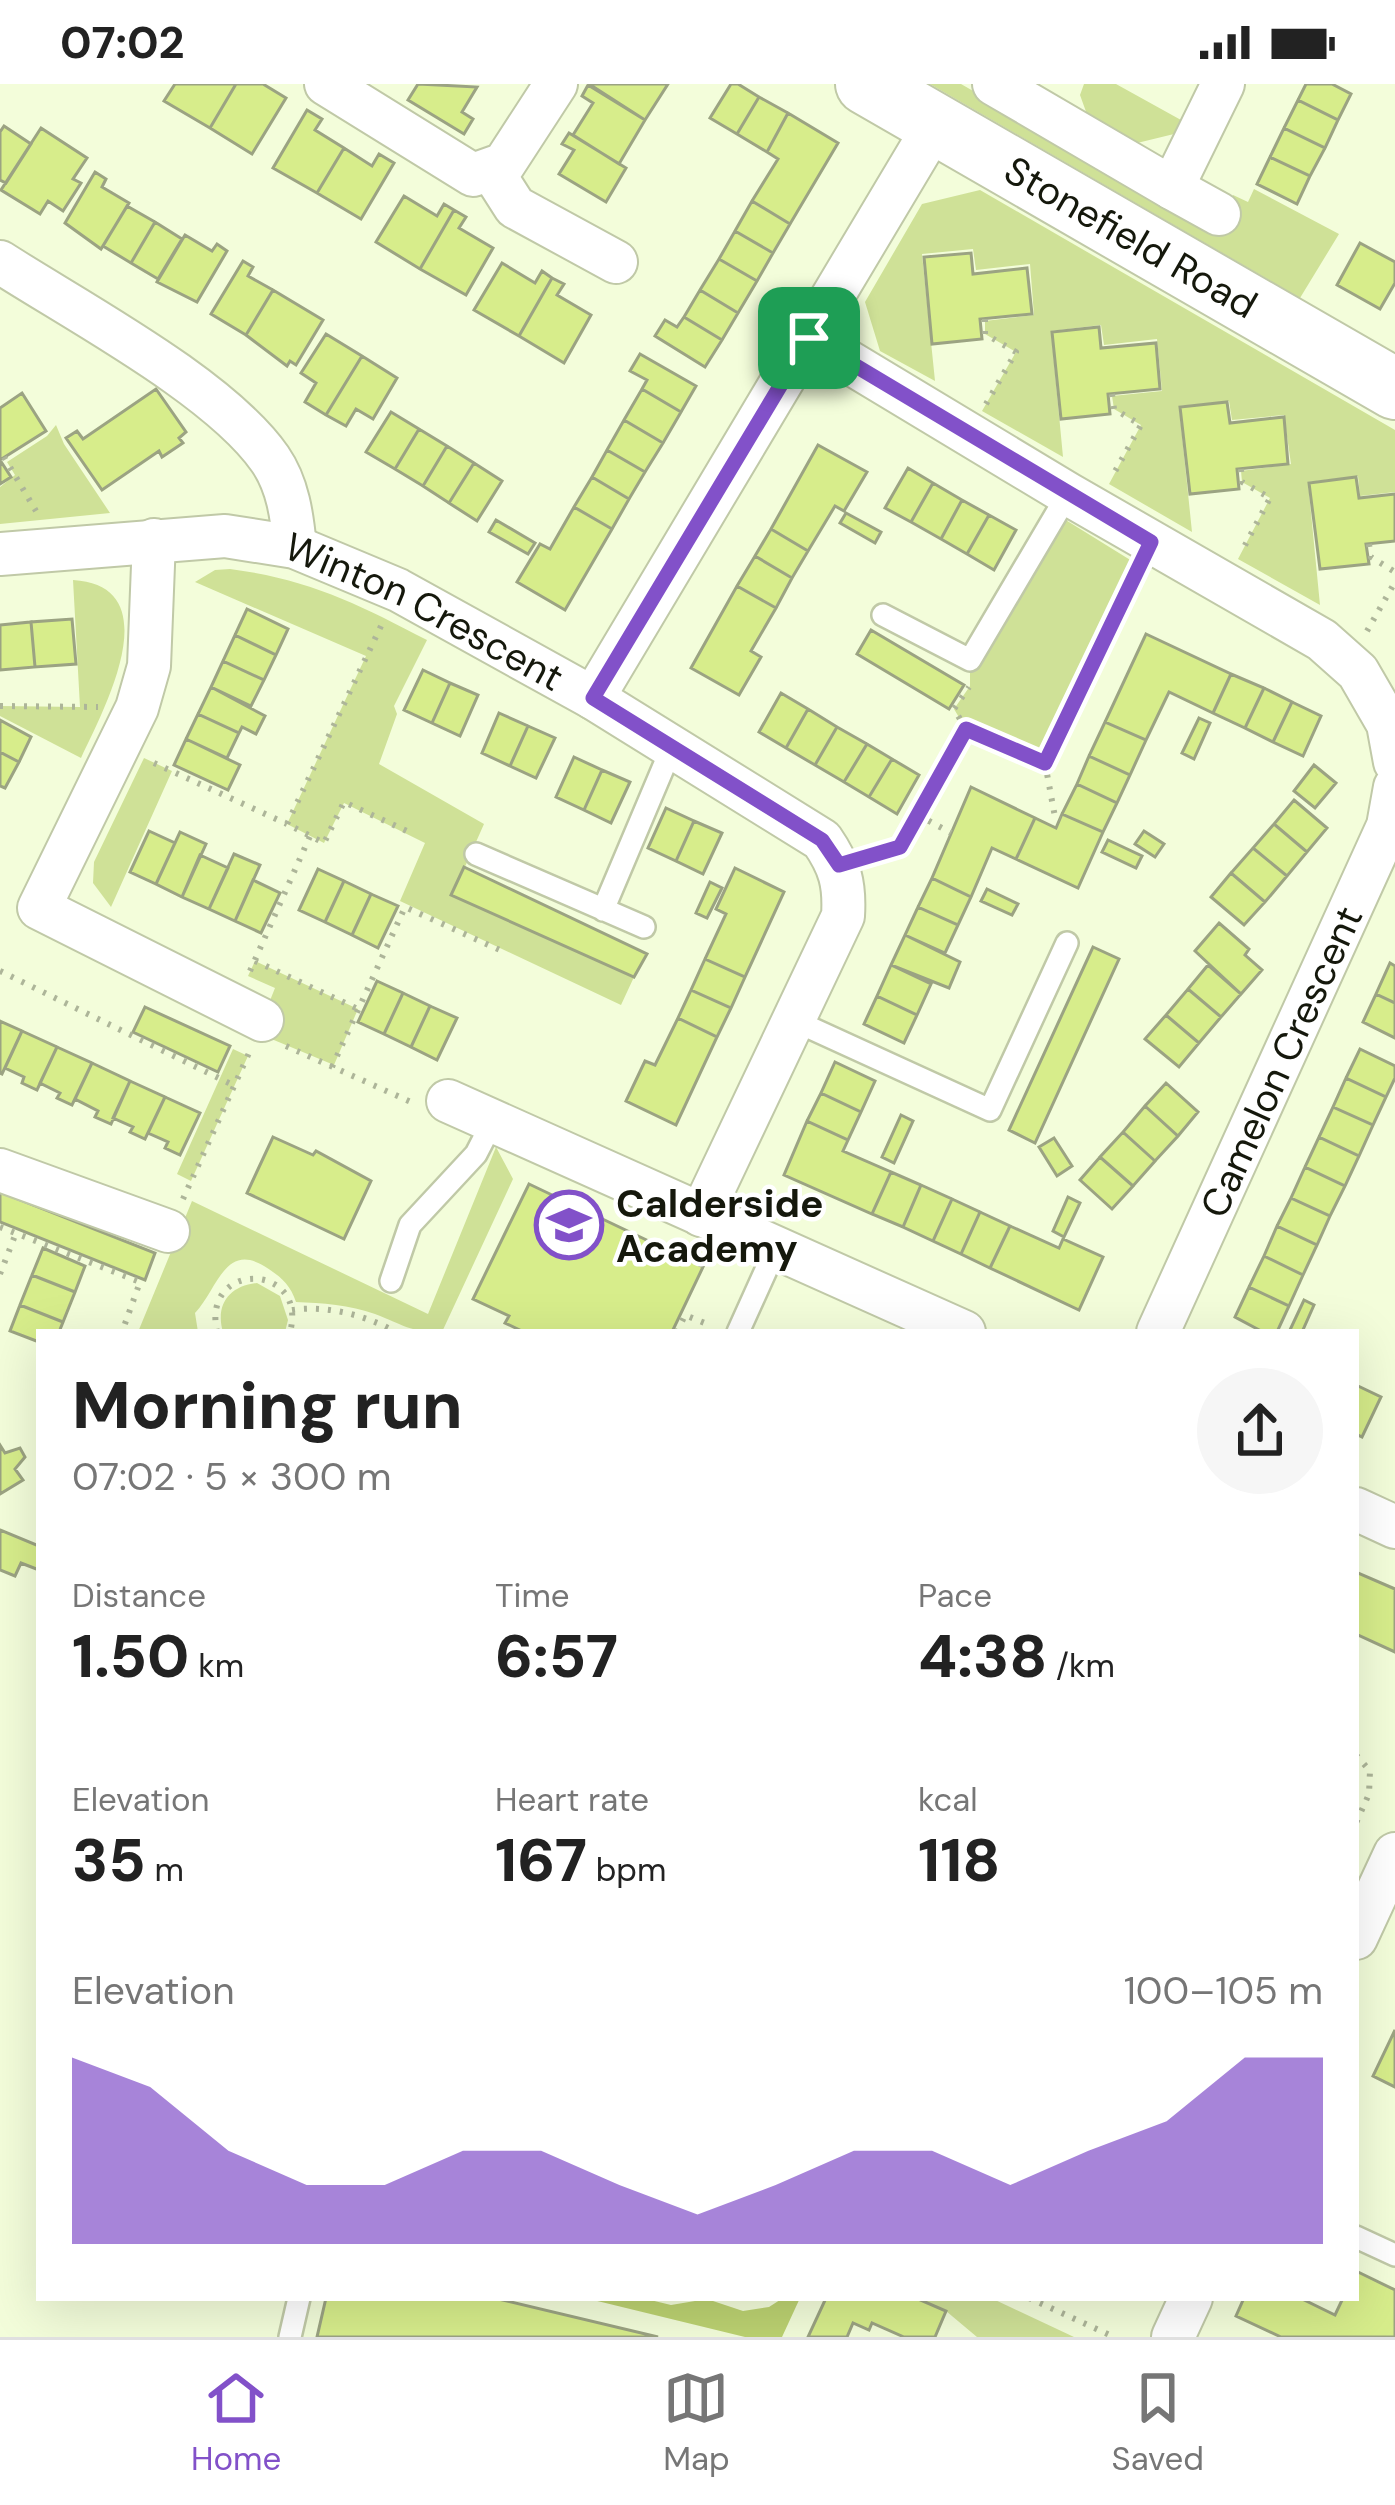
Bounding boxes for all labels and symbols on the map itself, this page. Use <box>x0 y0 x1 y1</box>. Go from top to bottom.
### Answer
street label: Stonefield Road <box>995 144 1266 330</box>
pin <box>758 287 860 389</box>
street label: Winton Crescent <box>277 521 573 703</box>
street label: Camelon Crescent <box>1189 898 1374 1225</box>
place label: Calderside Academy <box>616 1178 823 1274</box>
school or university icon: Calderside Academy <box>534 1190 604 1260</box>

